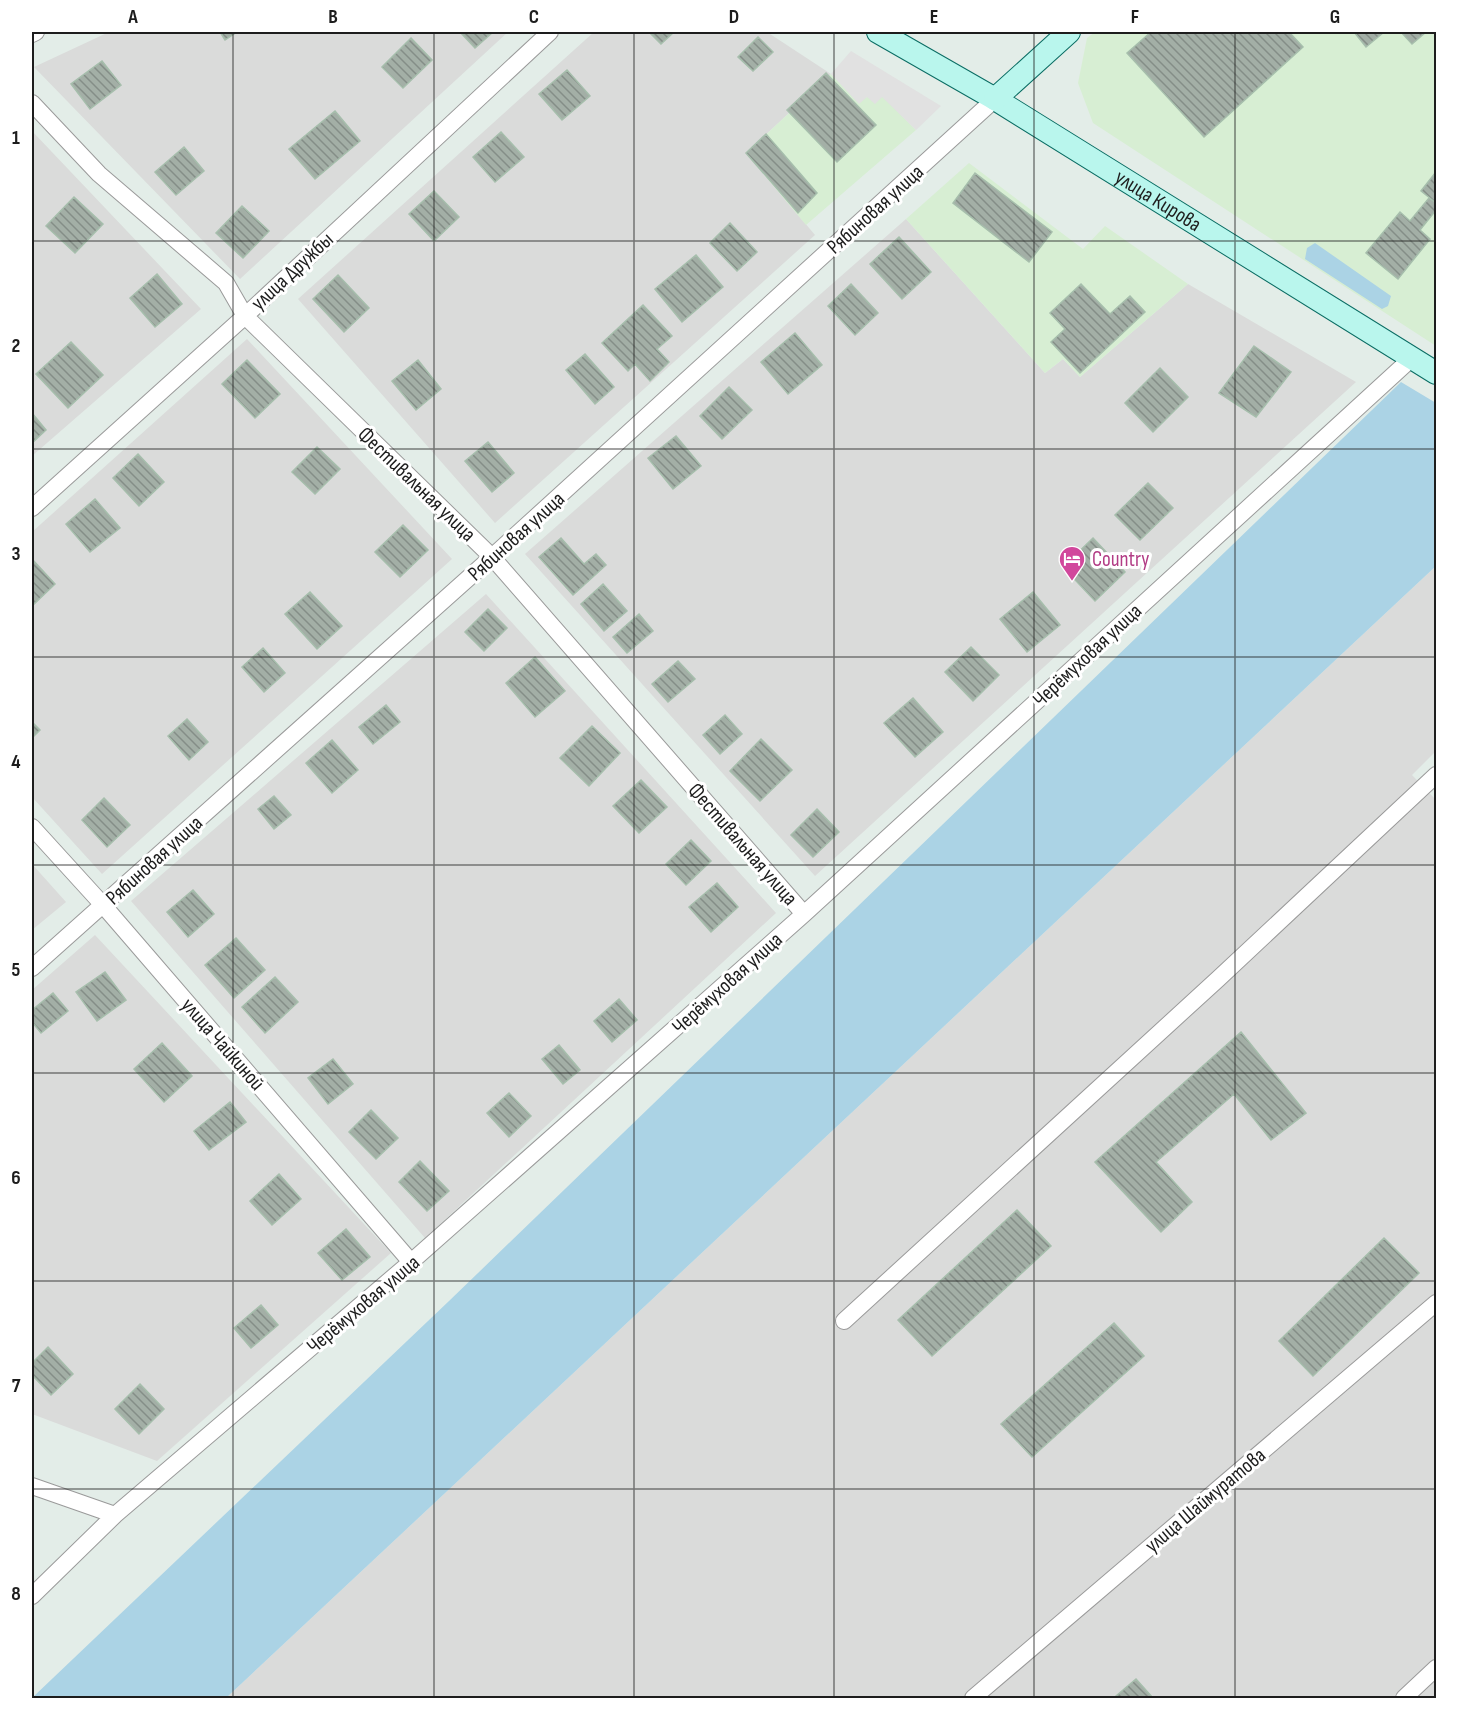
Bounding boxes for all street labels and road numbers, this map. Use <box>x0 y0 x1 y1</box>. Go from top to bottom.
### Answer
street label: Рябиновая улица <box>822 159 929 259</box>
street label: улица Кирова <box>1110 165 1206 237</box>
street label: улица Дружбы <box>246 227 339 316</box>
street label: Фестивальная улица <box>353 422 481 547</box>
street label: Рябиновая улица <box>463 486 570 586</box>
street label: Черёмуховая улица <box>1028 599 1147 712</box>
street label: Фестивальная улица <box>683 778 803 911</box>
street label: Рябиновая улица <box>101 810 208 910</box>
street label: Черёмуховая улица <box>667 927 788 1039</box>
street label: улица Чайкиной <box>176 993 270 1096</box>
street label: Черёмуховая улица <box>302 1250 425 1359</box>
street label: улица Шаймуратова <box>1140 1443 1271 1558</box>

